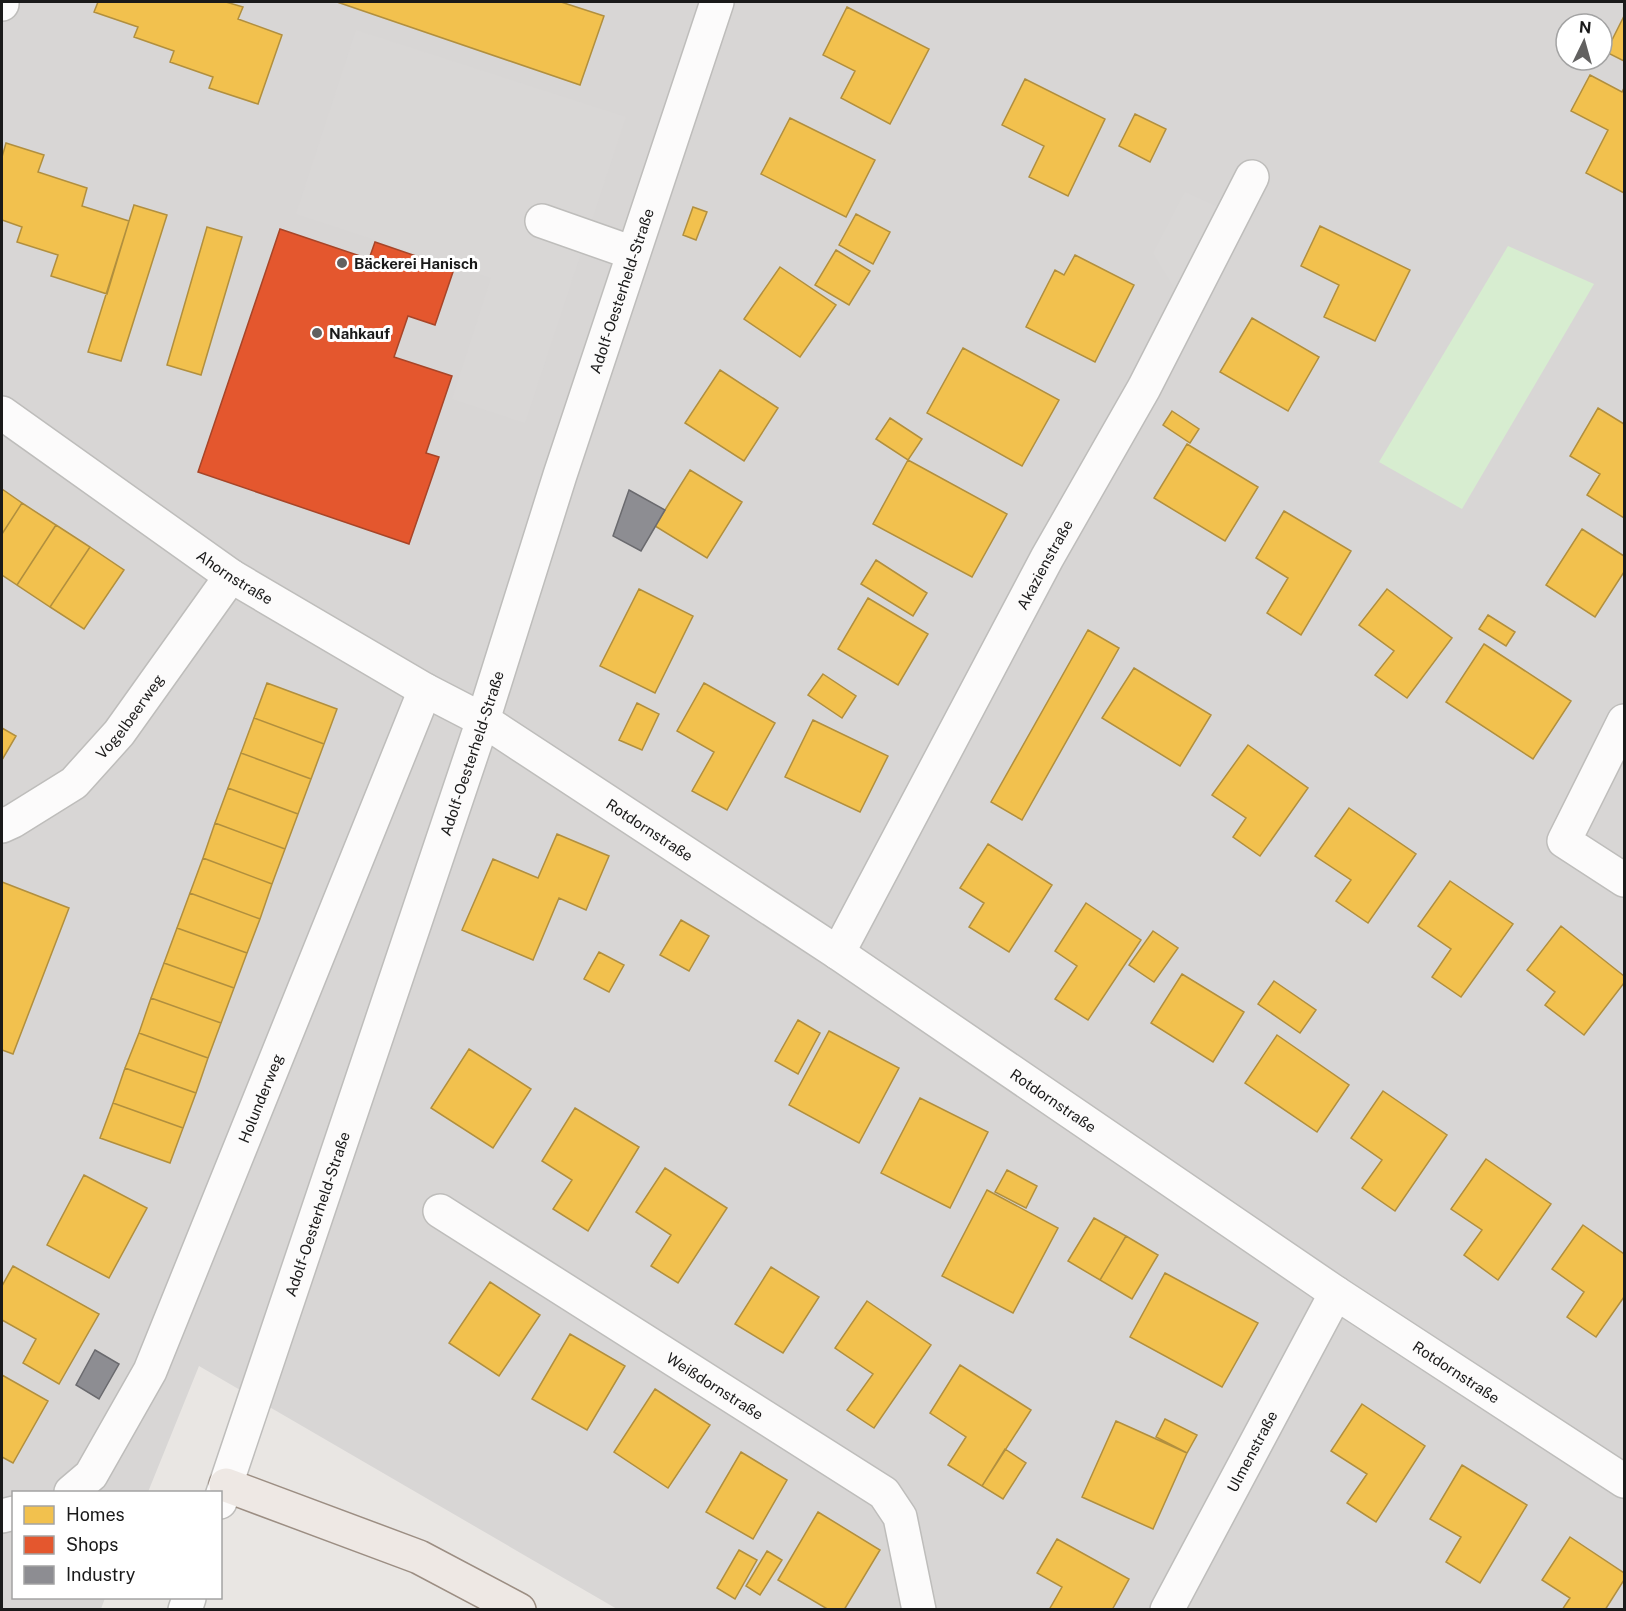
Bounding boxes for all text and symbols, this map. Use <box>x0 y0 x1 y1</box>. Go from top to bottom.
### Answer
north arrow <box>1554 12 1614 72</box>
text: N <box>1578 18 1592 38</box>
street label: Adolf-Oesterheld-Straße <box>586 206 656 375</box>
place label: Bäckerei Hanisch <box>354 255 478 272</box>
marker: Bäckerei Hanisch <box>335 256 349 270</box>
place label: Nahkauf <box>329 325 390 342</box>
marker: Nahkauf <box>310 326 324 340</box>
street label: Akazienstraße <box>1013 516 1076 612</box>
street label: Ahornstraße <box>194 546 276 607</box>
street label: Adolf-Oesterheld-Straße <box>436 668 507 838</box>
street label: Vogelbeerweg <box>92 671 167 762</box>
street label: Rotdornstraße <box>603 795 696 864</box>
street label: Holunderweg <box>235 1051 286 1145</box>
street label: Rotdornstraße <box>1007 1065 1100 1135</box>
street label: Adolf-Oesterheld-Straße <box>281 1129 353 1298</box>
street label: Rotdornstraße <box>1410 1337 1503 1406</box>
street label: Weißdornstraße <box>664 1349 767 1423</box>
street label: Ulmenstraße <box>1223 1408 1280 1495</box>
legend <box>12 1491 222 1599</box>
text: Homes <box>66 1504 125 1525</box>
text: Shops <box>66 1534 118 1555</box>
text: Industry <box>66 1564 136 1585</box>

